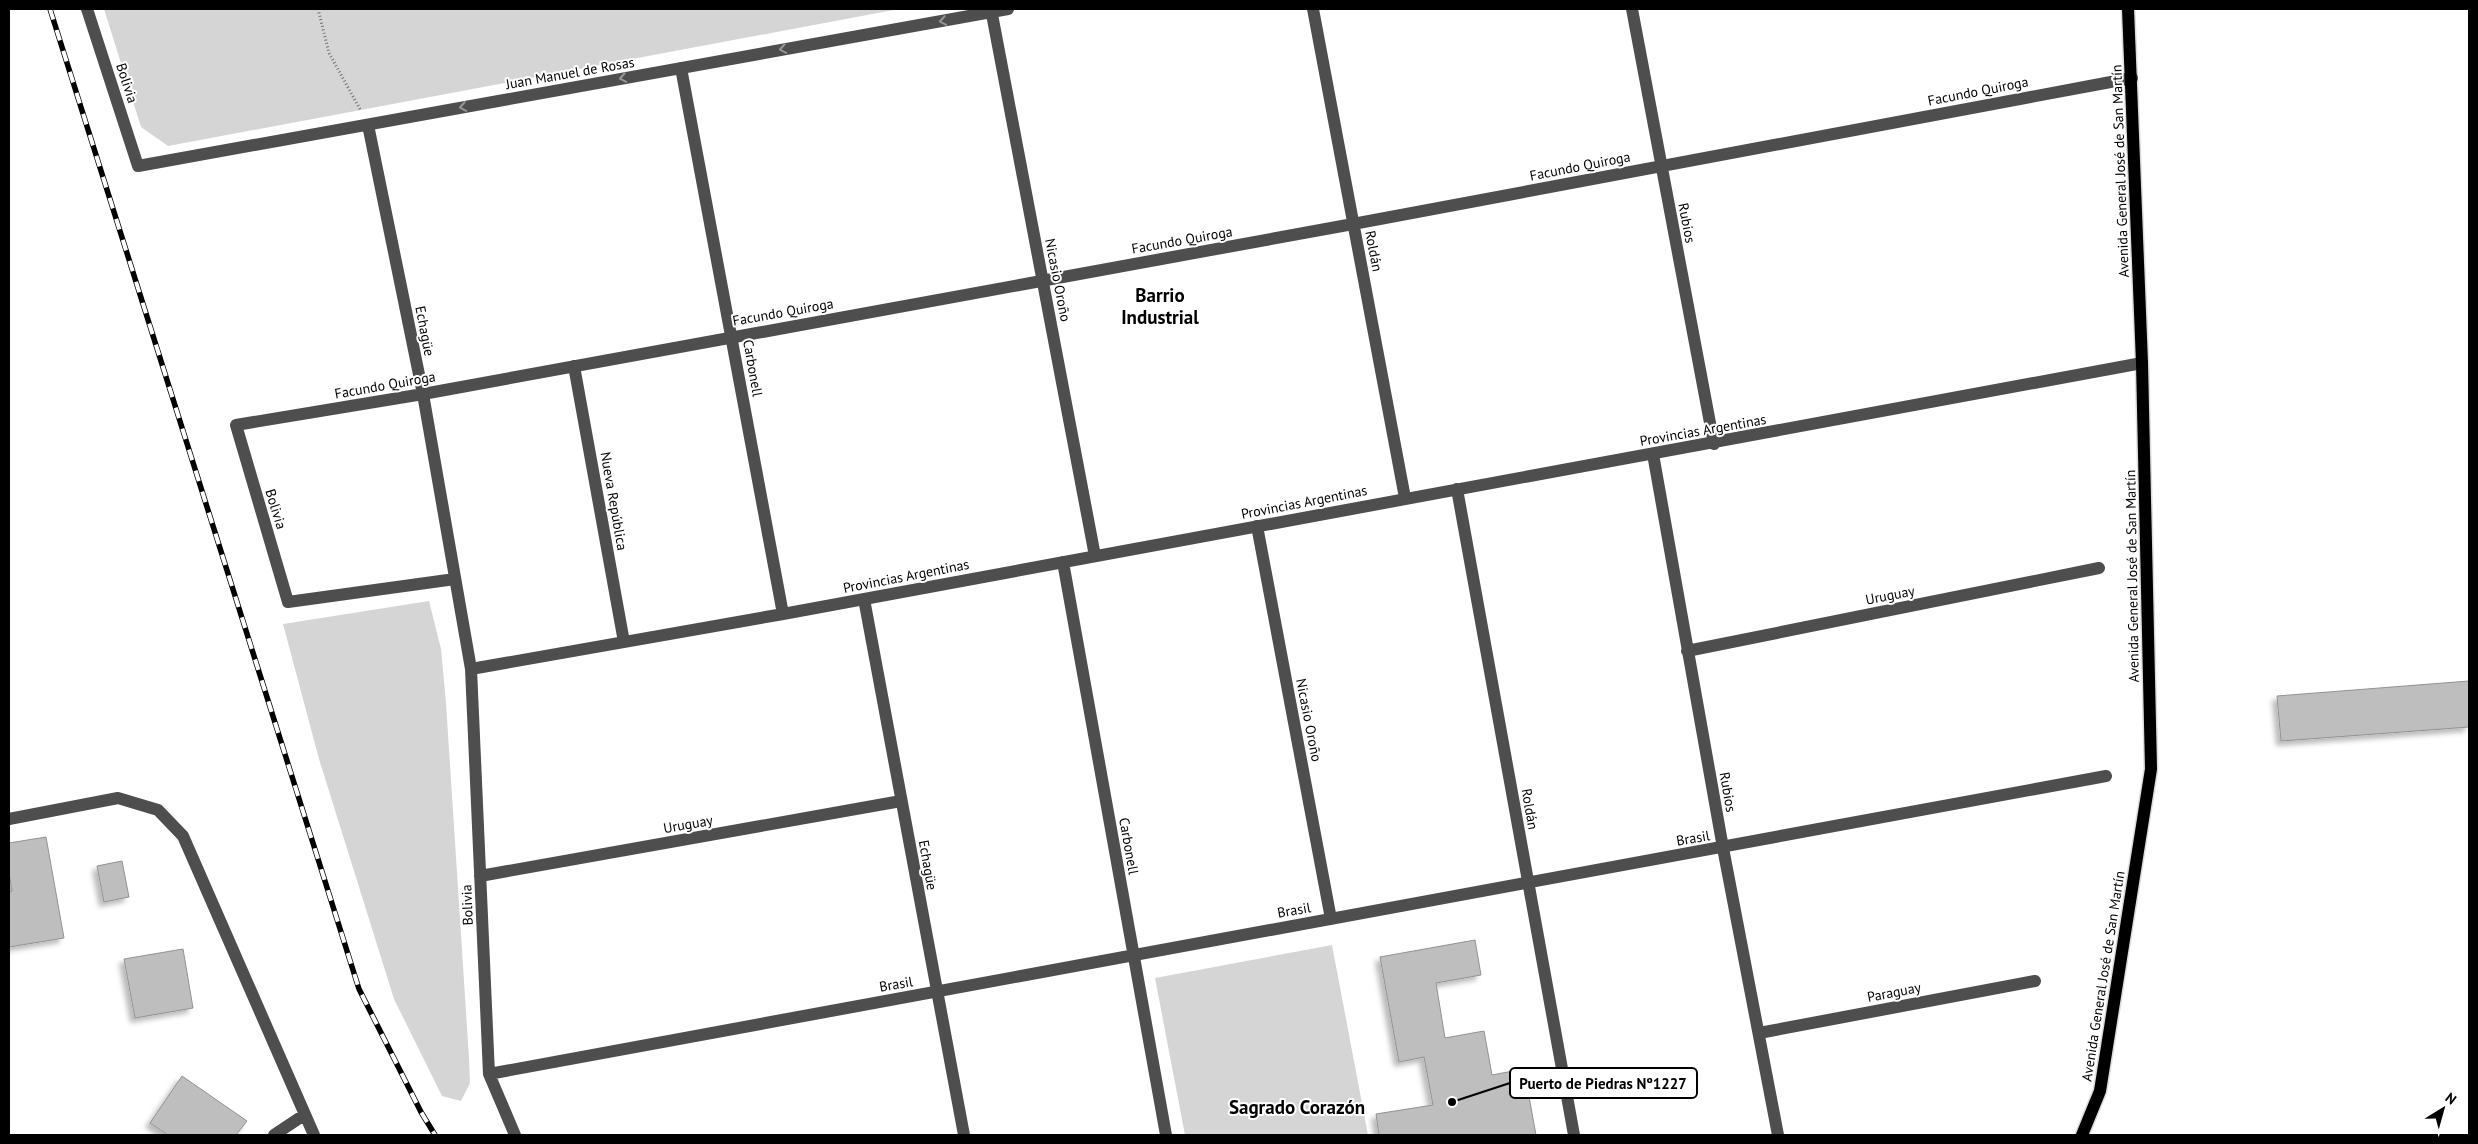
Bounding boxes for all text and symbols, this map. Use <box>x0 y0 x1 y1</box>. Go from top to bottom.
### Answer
one-way arrow <box>938 15 947 25</box>
one-way arrow <box>778 44 787 54</box>
street label: Juan Manuel de Rosas <box>503 53 636 93</box>
street label: Bolivia <box>112 61 142 105</box>
street label: Avenida General José de San Martín <box>2107 64 2133 278</box>
street label: Facundo Quiroga <box>1926 72 2030 110</box>
one-way arrow <box>619 73 627 83</box>
one-way arrow <box>459 102 467 112</box>
street label: Facundo Quiroga <box>1528 147 1632 185</box>
street label: Rubios <box>1674 201 1700 245</box>
street label: Facundo Quiroga <box>1130 222 1234 258</box>
street label: Roldán <box>1361 229 1387 273</box>
street label: Nicasio Oroño <box>1041 237 1075 323</box>
district label: Barrio Industrial <box>1121 283 1199 329</box>
street label: Facundo Quiroga <box>731 294 835 330</box>
street label: Echagüe <box>411 304 439 358</box>
street label: Carbonell <box>739 338 767 398</box>
street label: Facundo Quiroga <box>333 367 437 403</box>
street label: Provincias Argentinas <box>1638 410 1768 450</box>
street label: Nueva República <box>596 450 632 552</box>
street label: Avenida General José de San Martín <box>2121 469 2143 683</box>
street label: Provincias Argentinas <box>1239 481 1369 523</box>
street label: Bolivia <box>261 487 291 531</box>
street label: Provincias Argentinas <box>841 555 971 597</box>
street label: Uruguay <box>1864 581 1917 609</box>
street label: Nicasio Oroño <box>1292 677 1326 763</box>
street label: Rubios <box>1716 771 1740 814</box>
street label: Roldán <box>1518 787 1542 831</box>
street label: Uruguay <box>662 811 715 837</box>
street label: Carbonell <box>1115 816 1143 876</box>
street label: Brasil <box>1675 826 1711 850</box>
street label: Echagüe <box>915 839 941 891</box>
street label: Avenida General José de San Martín <box>2077 869 2129 1083</box>
street label: Bolivia <box>457 884 477 926</box>
street label: Brasil <box>1276 898 1312 922</box>
street label: Brasil <box>878 972 914 996</box>
street label: Paraguay <box>1866 978 1923 1006</box>
callout: Puerto de Piedras Nº1227 <box>1510 1068 1697 1098</box>
text: Puerto de Piedras Nº1227 <box>1519 1074 1687 1093</box>
north arrow <box>2418 1084 2468 1134</box>
text: N <box>2442 1089 2460 1109</box>
district label: Sagrado Corazón <box>1229 1095 1365 1119</box>

